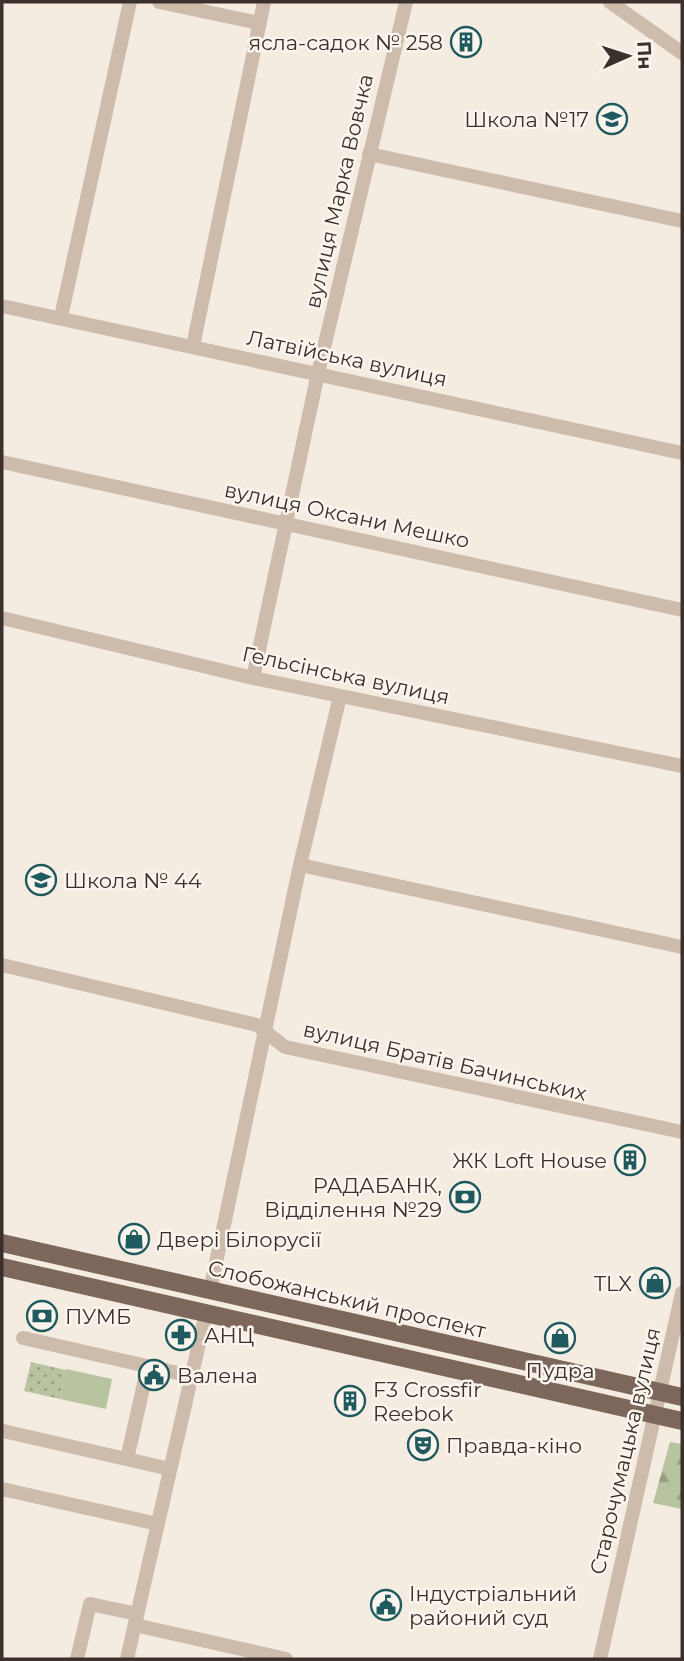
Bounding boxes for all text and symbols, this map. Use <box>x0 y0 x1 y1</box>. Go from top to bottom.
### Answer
north arrow <box>593 21 663 91</box>
building icon: ясла-садок № 258 <box>449 25 483 59</box>
place label: ясла-садок № 258 <box>248 30 443 55</box>
text: Пн <box>632 40 657 70</box>
street label: вулиця Марка Вовчка <box>300 71 378 311</box>
school or university icon: Школа №17 <box>595 102 629 136</box>
place label: Школа №17 <box>464 107 589 132</box>
street label: Латвійська вулиця <box>245 325 449 391</box>
street label: вулиця Оксани Мешко <box>222 477 472 553</box>
street label: Гельсінська вулиця <box>240 641 452 709</box>
school or university icon: Школа № 44 <box>24 863 58 897</box>
place label: Школа № 44 <box>64 868 202 893</box>
street label: вулиця Братів Бачинських <box>301 1016 589 1106</box>
building icon: ЖК Loft House <box>613 1143 647 1177</box>
place label: ЖК Loft House <box>452 1148 607 1173</box>
place label: РАДАБАНК, Відділення №29 <box>264 1173 442 1222</box>
bank icon: РАДАБАНК, Відділення №29 <box>448 1180 482 1214</box>
shop icon: Двері Білорусії <box>117 1222 151 1256</box>
place label: Двері Білорусії <box>157 1227 322 1252</box>
street label: Слобожанський проспект <box>206 1255 488 1343</box>
shop icon: TLX <box>638 1266 672 1300</box>
place label: TLX <box>594 1271 632 1296</box>
bank icon: ПУМБ <box>25 1299 59 1333</box>
place label: ПУМБ <box>65 1304 131 1329</box>
pharmacy icon: АНЦ <box>164 1318 198 1352</box>
shop icon: Пудра <box>543 1321 577 1355</box>
place label: АНЦ <box>204 1323 254 1348</box>
street label: Старочумацька вулиця <box>584 1325 666 1577</box>
public building icon: Валена <box>137 1358 171 1392</box>
place label: Пудра <box>526 1358 594 1383</box>
place label: Валена <box>177 1363 258 1388</box>
place label: F3 Crossfir Reebok <box>373 1377 482 1426</box>
building icon: F3 Crossfir Reebok <box>333 1384 367 1418</box>
theatre icon: Правда-кіно <box>406 1428 440 1462</box>
place label: Правда-кіно <box>446 1433 582 1458</box>
place label: Індустріальний районий суд <box>409 1581 577 1630</box>
public building icon: Індустріальний районий суд <box>369 1588 403 1622</box>

